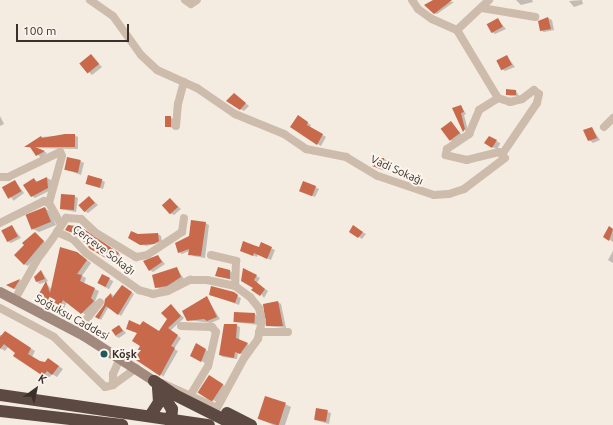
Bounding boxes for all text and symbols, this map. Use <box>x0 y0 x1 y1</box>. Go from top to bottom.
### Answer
scale bar <box>18 16 131 42</box>
text: 100 m <box>23 24 56 37</box>
street label: Vadi Sokağı <box>369 152 425 188</box>
street label: Çerçeve Sokağı <box>70 222 138 278</box>
street label: Soğuksu Caddesi <box>33 291 111 343</box>
place label: Köşk <box>112 347 137 361</box>
marker: Köşk <box>99 349 109 359</box>
north arrow <box>16 369 56 409</box>
text: K <box>36 372 49 386</box>

